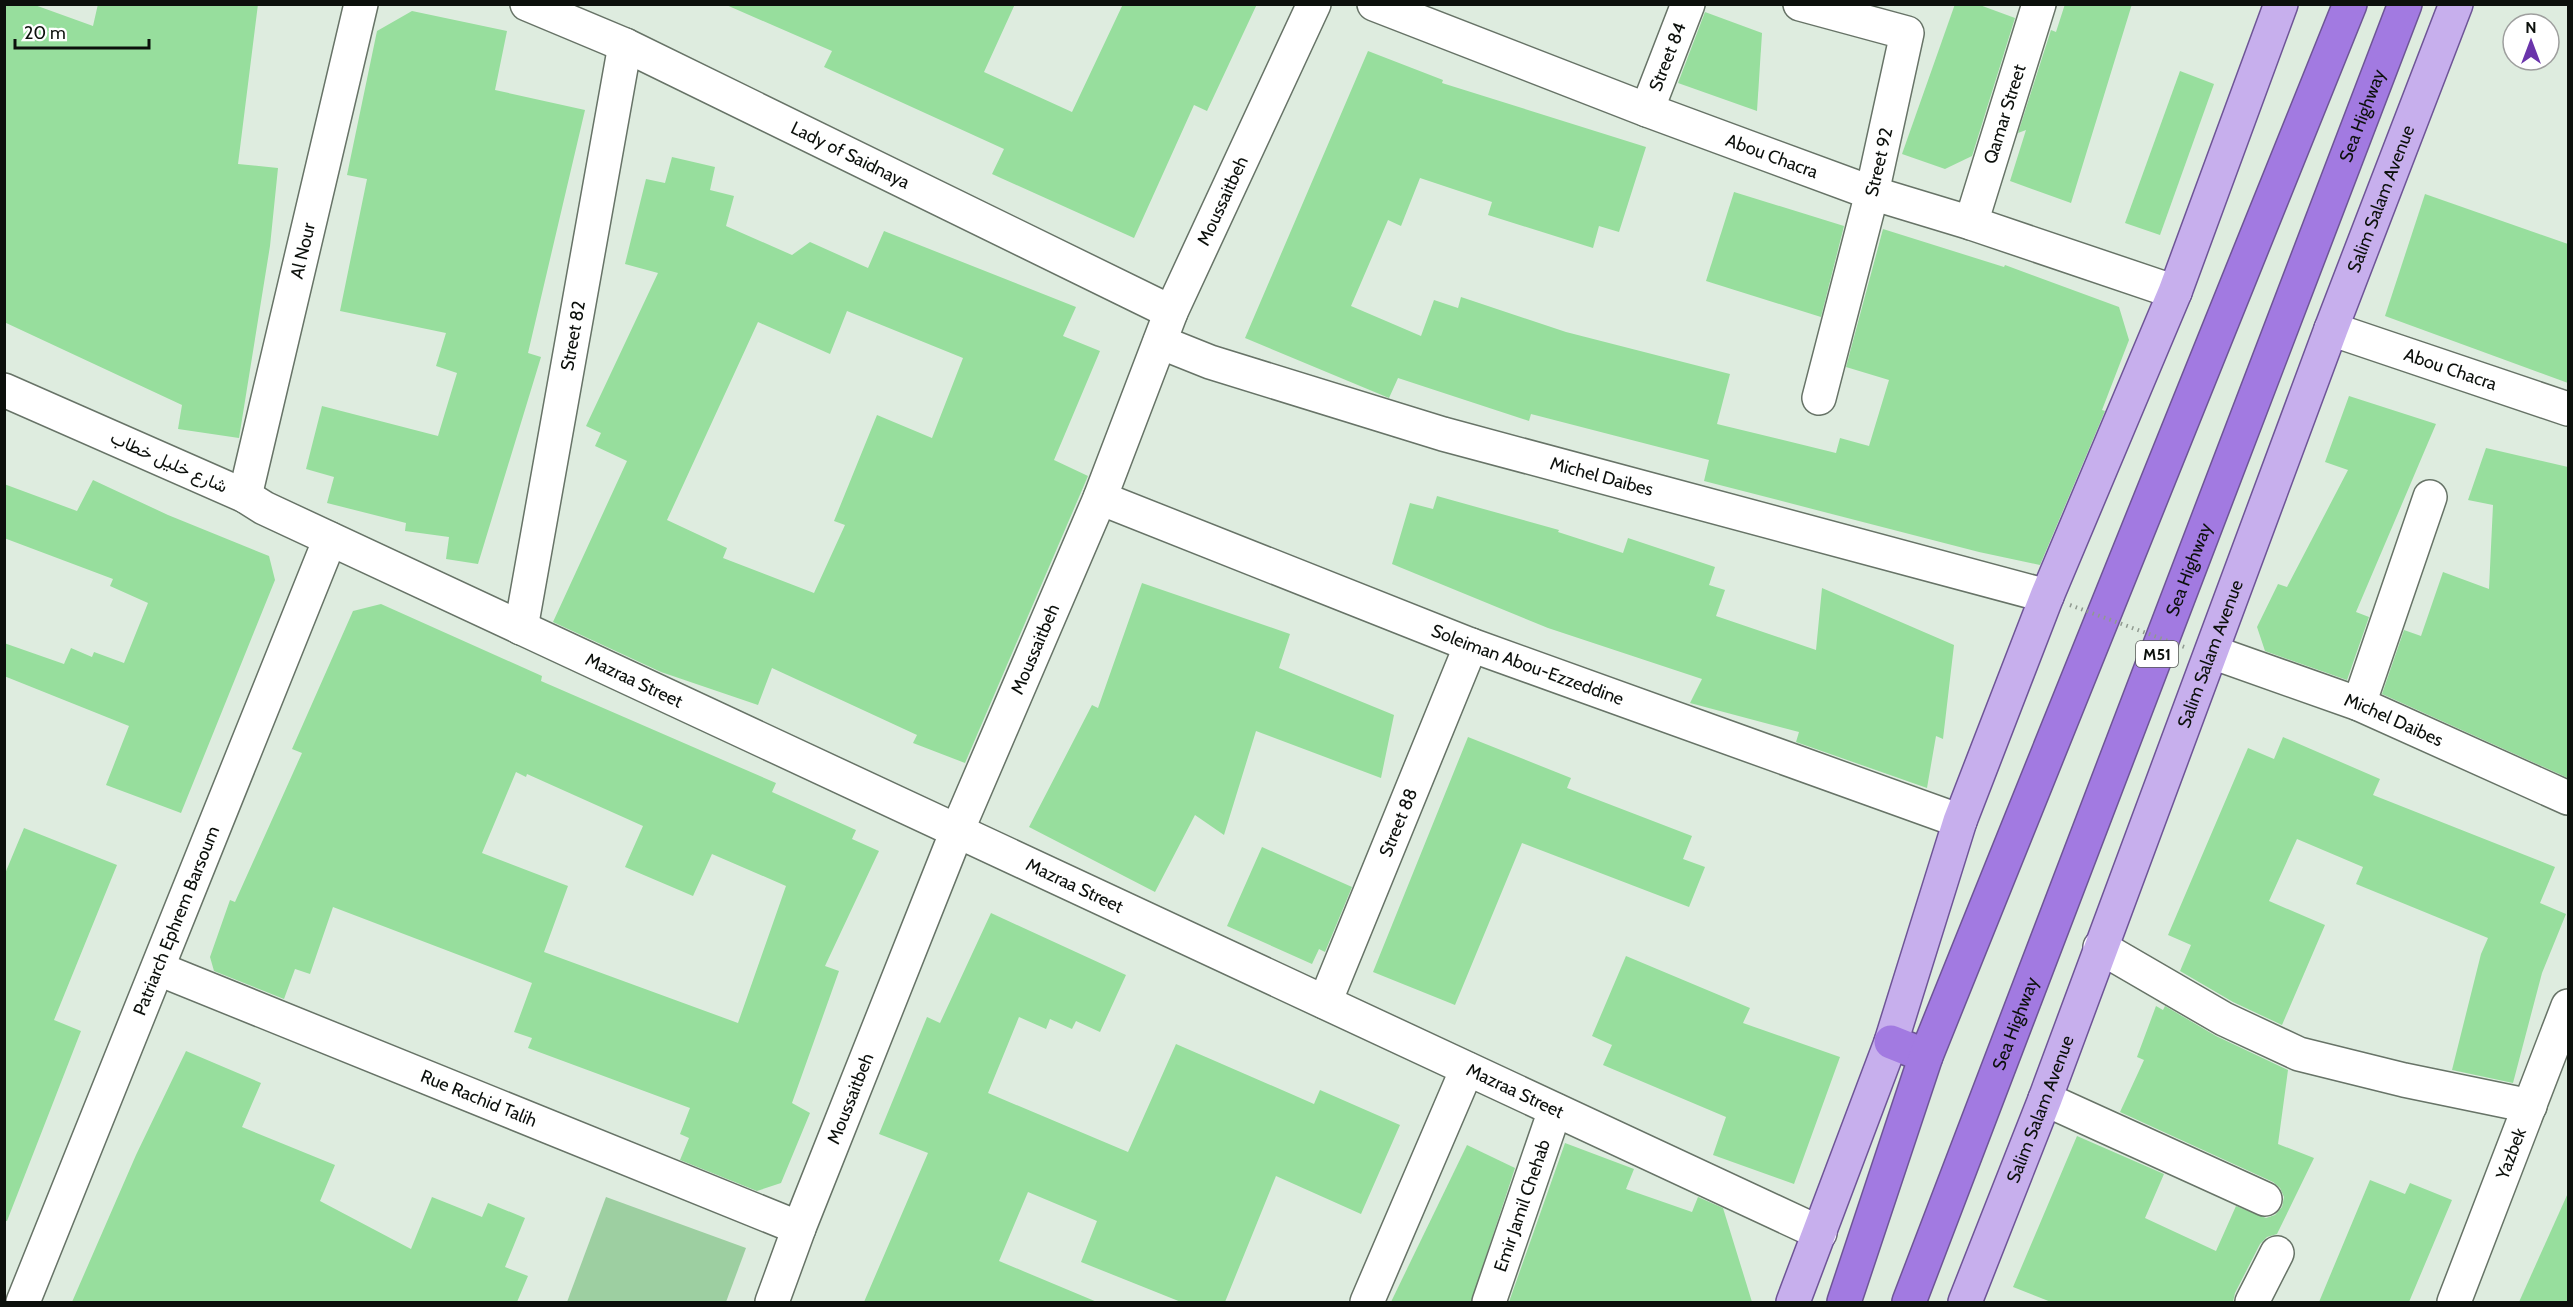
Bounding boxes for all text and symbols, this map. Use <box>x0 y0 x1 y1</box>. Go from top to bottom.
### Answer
scale bar <box>15 12 148 50</box>
north arrow <box>2501 12 2561 72</box>
text: N <box>2525 18 2537 37</box>
street label: Street 84 <box>1644 19 1691 94</box>
text: 20 m <box>24 22 66 44</box>
street label: Qamar Street <box>1979 62 2031 167</box>
street label: Sea Highway <box>2335 66 2390 165</box>
street label: Lady of Saidnaya <box>787 117 914 194</box>
street label: Salim Salam Avenue <box>2343 122 2419 276</box>
street label: Street 92 <box>1860 125 1898 199</box>
street label: Abou Chacra <box>1723 129 1821 183</box>
street label: Moussaitbeh <box>1192 153 1253 249</box>
street label: Al Nour <box>286 220 320 281</box>
street label: Street 82 <box>556 299 590 372</box>
street label: Abou Chacra <box>2401 343 2500 395</box>
street label: شارع خليل خطاب <box>107 426 231 499</box>
street label: Michel Daibes <box>1548 452 1656 501</box>
street label: Sea Highway <box>2161 520 2217 619</box>
street label: Salim Salam Avenue <box>2173 577 2248 731</box>
street label: Moussaitbeh <box>1006 601 1064 698</box>
street label: Soleiman Abou-Ezzeddine <box>1428 619 1627 710</box>
road number: M51 <box>2136 641 2178 667</box>
street label: Mazraa Street <box>582 648 686 713</box>
street label: Michel Daibes <box>2341 689 2447 751</box>
street label: Street 88 <box>1375 785 1422 860</box>
street label: Patriarch Ephrem Barsoum <box>128 823 224 1019</box>
street label: Mazraa Street <box>1022 854 1127 918</box>
street label: Sea Highway <box>1988 974 2043 1073</box>
street label: Salim Salam Avenue <box>2002 1032 2079 1186</box>
street label: Moussaitbeh <box>822 1050 878 1147</box>
street label: Mazraa Street <box>1463 1059 1567 1123</box>
street label: Rue Rachid Talih <box>417 1065 540 1132</box>
street label: Yazbek <box>2491 1124 2531 1183</box>
street label: Emir Jamil Chehab <box>1489 1136 1555 1275</box>

